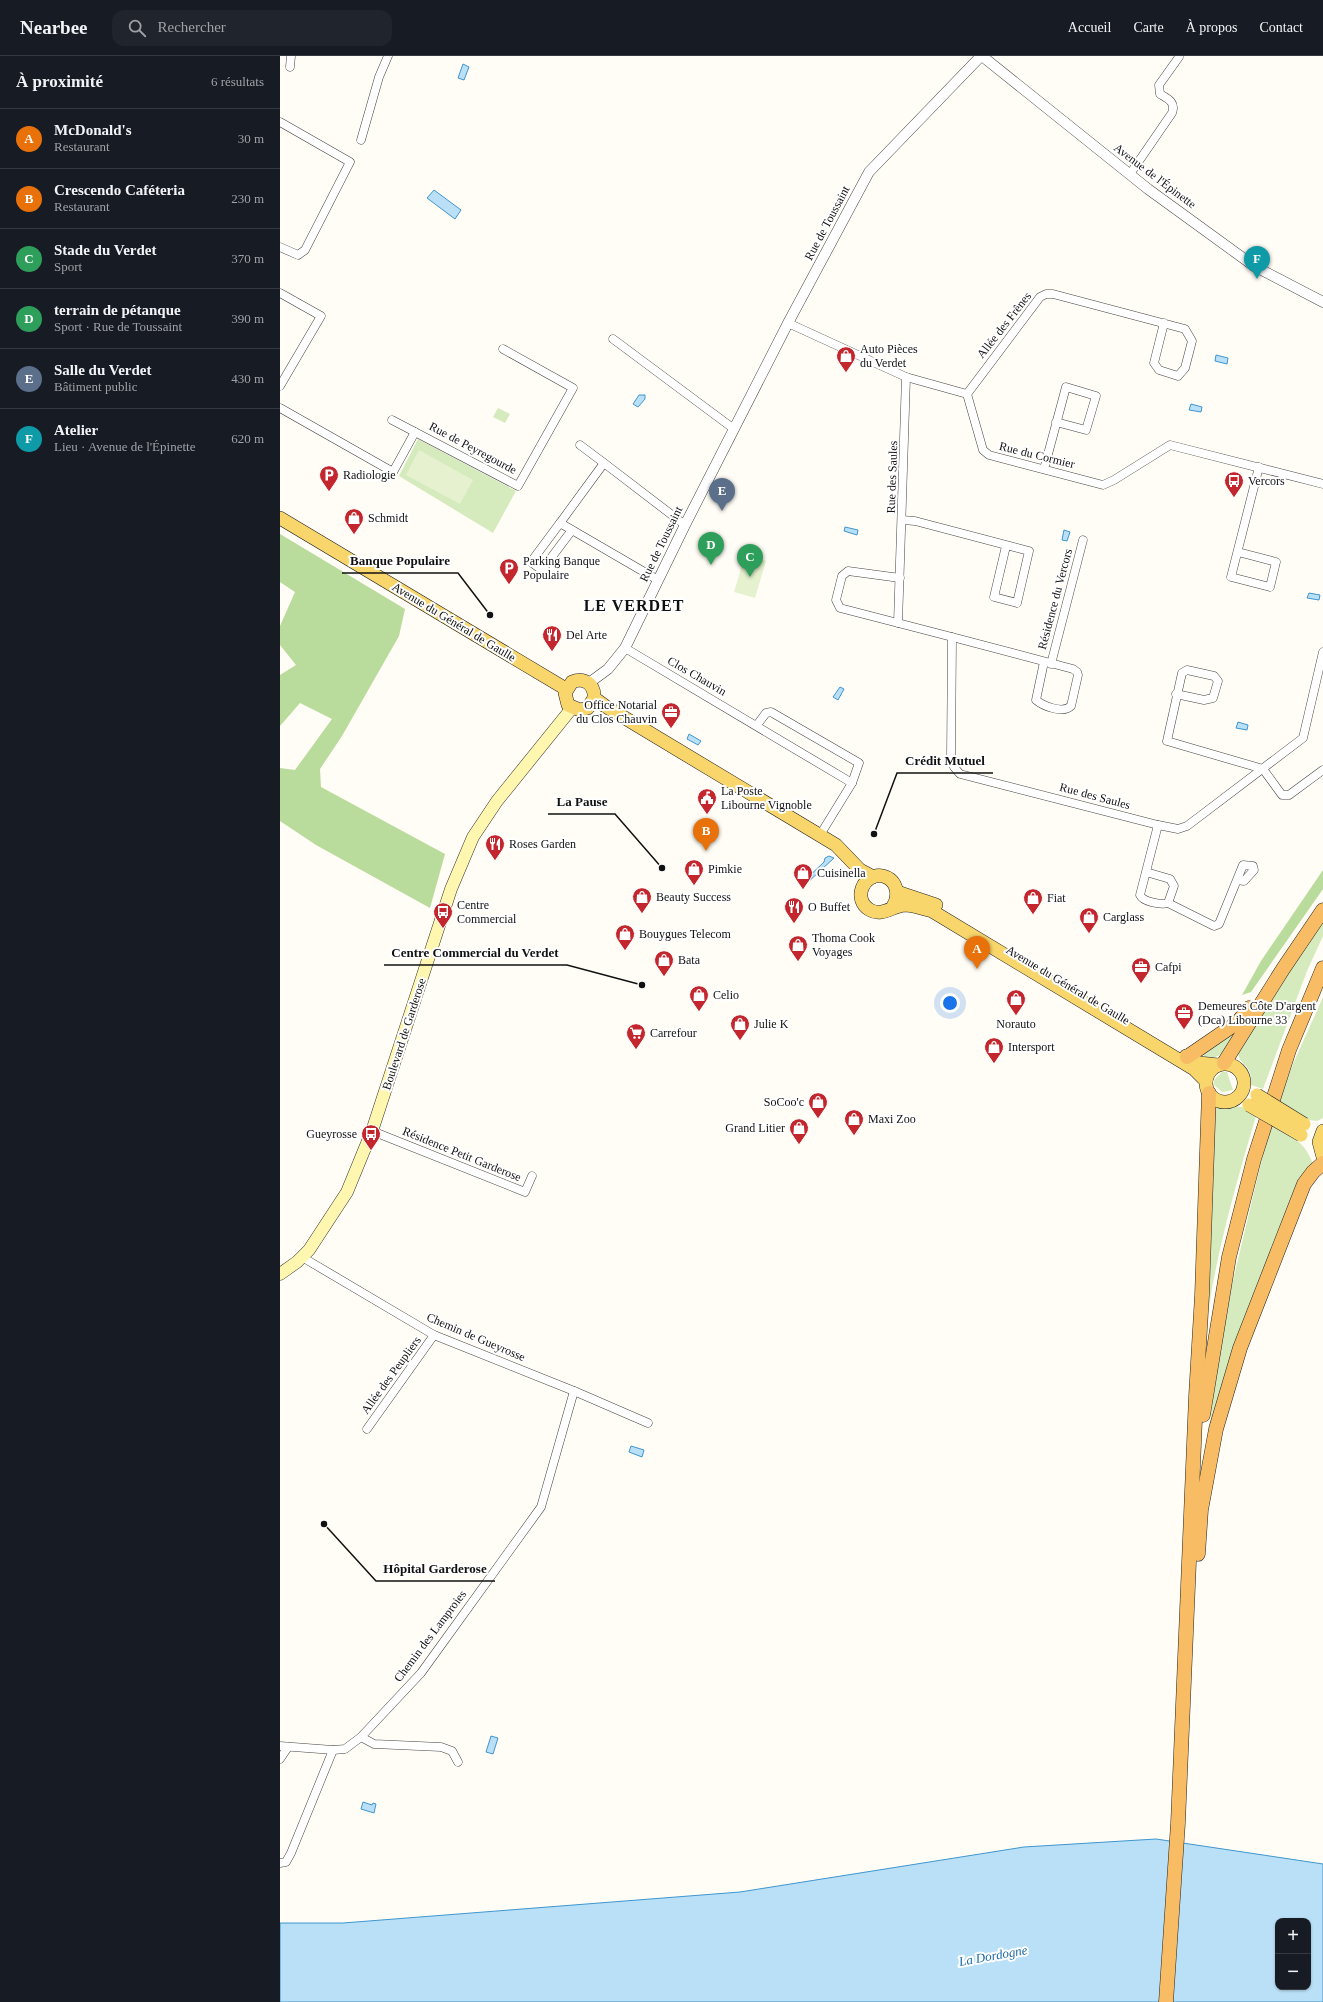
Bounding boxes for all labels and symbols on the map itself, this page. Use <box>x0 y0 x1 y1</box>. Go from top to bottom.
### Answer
street label: Avenue de l'Épinette <box>1111 141 1199 211</box>
street label: Rue de Toussaint <box>802 183 853 263</box>
pin: F <box>1244 246 1270 279</box>
street label: Allée des Frênes <box>974 289 1034 361</box>
place label: Auto Pièces du Verdet <box>860 342 918 370</box>
shop icon: Auto Pièces du Verdet <box>835 345 857 373</box>
street label: Rue de Peyregourde <box>427 419 519 477</box>
street label: Rue du Cormier <box>998 439 1076 471</box>
street label: Rue des Saules <box>884 440 900 514</box>
parking icon: Radiologie <box>318 464 340 492</box>
place label: Radiologie <box>343 468 396 482</box>
bus stop icon: Vercors <box>1223 470 1245 498</box>
place label: Vercors <box>1248 474 1285 488</box>
pin: E <box>709 478 735 511</box>
street label: Rue de Toussaint <box>637 503 686 584</box>
shop icon: Schmidt <box>343 507 365 535</box>
place label: Schmidt <box>368 511 409 525</box>
pin: D <box>698 532 724 565</box>
pin: C <box>737 544 763 577</box>
street label: Résidence du Vercors <box>1035 547 1075 651</box>
callout: Banque Populaire <box>342 548 458 573</box>
text: Banque Populaire <box>350 553 450 568</box>
place label: Parking Banque Populaire <box>523 554 600 582</box>
parking icon: Parking Banque Populaire <box>498 557 520 585</box>
street label: Avenue du Général de Gaulle <box>390 580 518 664</box>
district label: LE VERDET <box>584 597 684 614</box>
restaurant icon: Del Arte <box>541 624 563 652</box>
place label: Del Arte <box>566 628 607 642</box>
street label: Clos Chauvin <box>665 654 729 698</box>
place label: Office Notarial du Clos Chauvin <box>576 698 658 726</box>
office icon: Office Notarial du Clos Chauvin <box>660 701 682 729</box>
callout: Crédit Mutuel <box>897 748 993 773</box>
text: Crédit Mutuel <box>905 753 985 768</box>
street label: Rue des Saules <box>1058 780 1132 812</box>
place label: La Poste Libourne Vignoble <box>721 784 812 812</box>
public building icon: La Poste Libourne Vignoble <box>696 787 718 815</box>
callout: La Pause <box>548 789 615 814</box>
text: La Pause <box>557 794 608 809</box>
pin: B <box>693 818 719 851</box>
restaurant icon: Roses Garden <box>484 833 506 861</box>
place label: Roses Garden <box>509 837 576 851</box>
shop icon: Pimkie <box>683 858 705 886</box>
place label: Pimkie <box>708 862 742 876</box>
shop icon: Cuisinella <box>792 862 814 890</box>
place label: Cuisinella <box>817 866 866 880</box>
shop icon: Beauty Success <box>631 886 653 914</box>
shop icon: Fiat <box>1022 887 1044 915</box>
place label: Beauty Success <box>656 890 731 904</box>
place label: Fiat <box>1047 891 1066 905</box>
restaurant icon: O Buffet <box>783 896 805 924</box>
place label: Centre Commercial <box>457 898 517 926</box>
place label: O Buffet <box>808 900 851 914</box>
bus stop icon: Centre Commercial <box>432 901 454 929</box>
shop icon: Carglass <box>1078 906 1100 934</box>
place label: Carglass <box>1103 910 1144 924</box>
shop icon: Bouygues Telecom <box>614 923 636 951</box>
place label: Bouygues Telecom <box>639 927 732 941</box>
place label: Thoma Cook Voyages <box>812 931 875 959</box>
shop icon: Thoma Cook Voyages <box>787 934 809 962</box>
pin: A <box>964 936 990 969</box>
callout: Centre Commercial du Verdet <box>384 940 567 965</box>
street label: Avenue du Général de Gaulle <box>1004 943 1132 1027</box>
text: Centre Commercial du Verdet <box>391 945 559 960</box>
shop icon: Bata <box>653 949 675 977</box>
place label: Bata <box>678 953 701 967</box>
office icon: Cafpi <box>1130 956 1152 984</box>
place label: Cafpi <box>1155 960 1182 974</box>
street label: Boulevard de Garderose <box>379 976 429 1092</box>
shop icon: Celio <box>688 984 710 1012</box>
place label: Celio <box>713 988 739 1002</box>
shop icon: Norauto <box>1005 988 1027 1016</box>
your location <box>940 993 960 1013</box>
place label: Demeures Côte D'argent (Dca) Libourne 33 <box>1198 999 1317 1027</box>
office icon: Demeures Côte D'argent (Dca) Libourne 33 <box>1173 1002 1195 1030</box>
shop icon: Julie K <box>729 1013 751 1041</box>
place label: Julie K <box>754 1017 789 1031</box>
place label: Norauto <box>996 1017 1036 1031</box>
supermarket icon: Carrefour <box>625 1022 647 1050</box>
place label: Carrefour <box>650 1026 697 1040</box>
shop icon: Intersport <box>983 1036 1005 1064</box>
place label: Intersport <box>1008 1040 1055 1054</box>
shop icon: SoCoo'c <box>807 1091 829 1119</box>
place label: SoCoo'c <box>764 1095 804 1109</box>
shop icon: Maxi Zoo <box>843 1108 865 1136</box>
place label: Maxi Zoo <box>868 1112 916 1126</box>
shop icon: Grand Litier <box>788 1117 810 1145</box>
place label: Grand Litier <box>725 1121 785 1135</box>
bus stop icon: Gueyrosse <box>360 1123 382 1151</box>
street label: Résidence Petit Garderose <box>401 1124 523 1184</box>
place label: Gueyrosse <box>306 1127 357 1141</box>
street label: Chemin de Gueyrosse <box>424 1310 528 1364</box>
street label: Allée des Peupliers <box>358 1333 424 1417</box>
callout: Hôpital Garderose <box>376 1556 495 1581</box>
text: Hôpital Garderose <box>383 1561 487 1576</box>
street label: Chemin des Lamproies <box>391 1587 469 1685</box>
water label: La Dordogne <box>957 1942 1029 1969</box>

